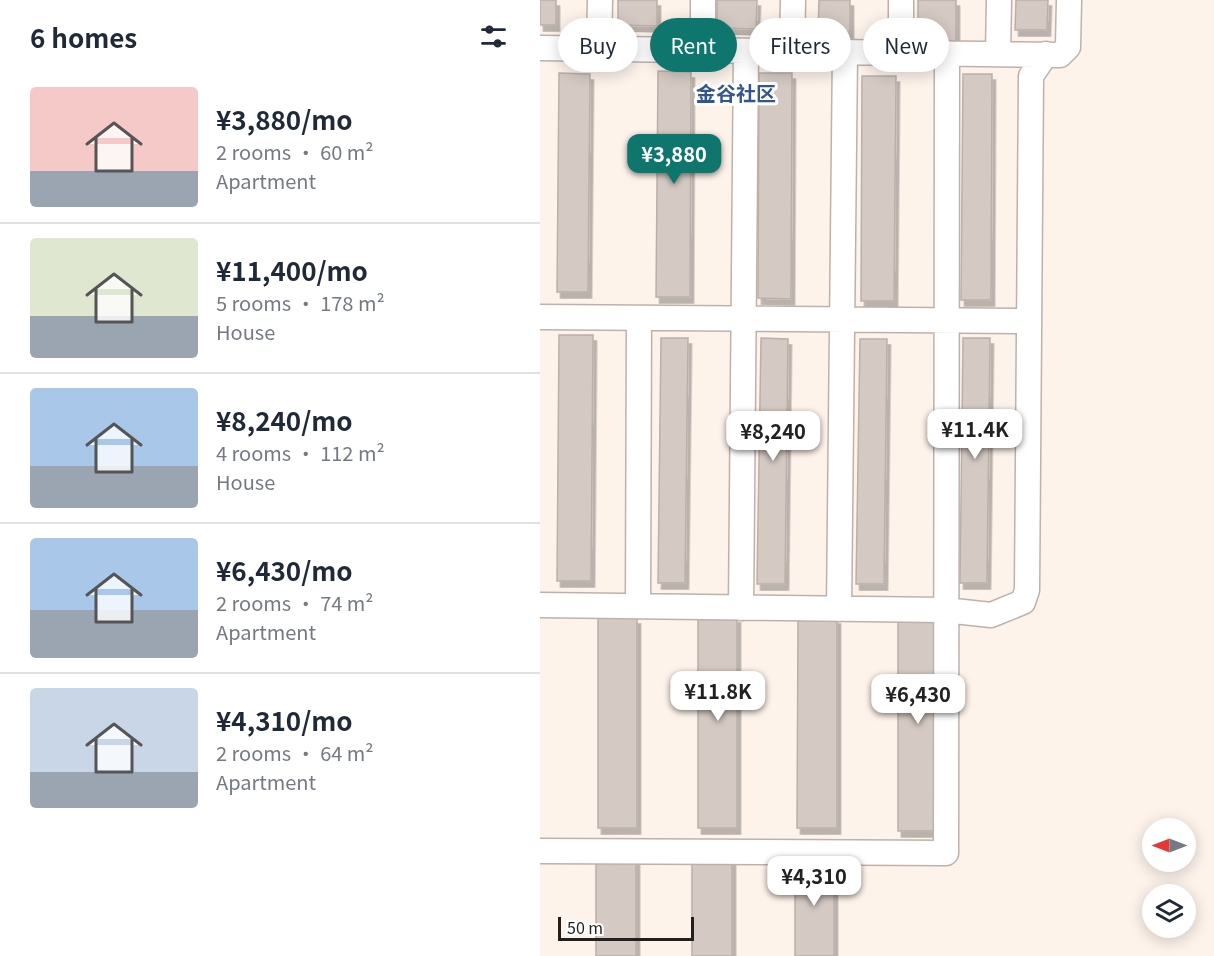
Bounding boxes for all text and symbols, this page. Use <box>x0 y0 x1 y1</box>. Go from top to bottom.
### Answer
text: 6 homes <box>30 18 137 55</box>
chip: Buy <box>558 18 638 72</box>
chip: Rent <box>650 18 737 72</box>
chip: Filters <box>749 18 851 72</box>
chip: New <box>863 18 949 72</box>
icon: filters <box>477 20 510 53</box>
district label: 金谷社区 <box>696 78 776 107</box>
text: ¥3,880/mo <box>216 100 353 137</box>
icon: home <box>78 111 150 183</box>
pin: ¥3,880 <box>625 134 723 185</box>
text: 2 rooms · 60 m² <box>216 137 374 166</box>
text: ¥3,880 <box>641 139 707 168</box>
text: Apartment <box>216 166 316 195</box>
text: ¥11,400/mo <box>216 251 368 288</box>
icon: home <box>78 262 150 334</box>
text: 5 rooms · 178 m² <box>216 288 385 317</box>
text: House <box>216 317 275 346</box>
text: ¥8,240/mo <box>216 401 353 438</box>
pin: ¥11.4K <box>926 409 1024 460</box>
pin: ¥8,240 <box>724 411 822 462</box>
icon: home <box>78 412 150 484</box>
text: ¥11.4K <box>941 414 1009 443</box>
text: ¥8,240 <box>740 416 806 445</box>
text: 4 rooms · 112 m² <box>216 438 385 467</box>
text: House <box>216 467 275 496</box>
text: ¥6,430/mo <box>216 551 353 588</box>
icon: home <box>78 562 150 634</box>
text: 2 rooms · 74 m² <box>216 588 374 617</box>
text: Apartment <box>216 617 316 646</box>
pin: ¥11.8K <box>669 671 767 722</box>
pin: ¥6,430 <box>869 674 967 725</box>
text: ¥11.8K <box>684 676 752 705</box>
text: ¥6,430 <box>885 679 951 708</box>
text: ¥4,310/mo <box>216 701 353 738</box>
icon: home <box>78 712 150 784</box>
text: 2 rooms · 64 m² <box>216 738 374 767</box>
text: Apartment <box>216 767 316 796</box>
north arrow <box>1142 818 1196 872</box>
map controls <box>1142 818 1196 938</box>
pin: ¥4,310 <box>765 856 863 907</box>
text: ¥4,310 <box>781 861 847 890</box>
button: layers <box>1142 884 1196 938</box>
scale bar <box>558 914 694 942</box>
text: 50 m <box>567 915 603 939</box>

